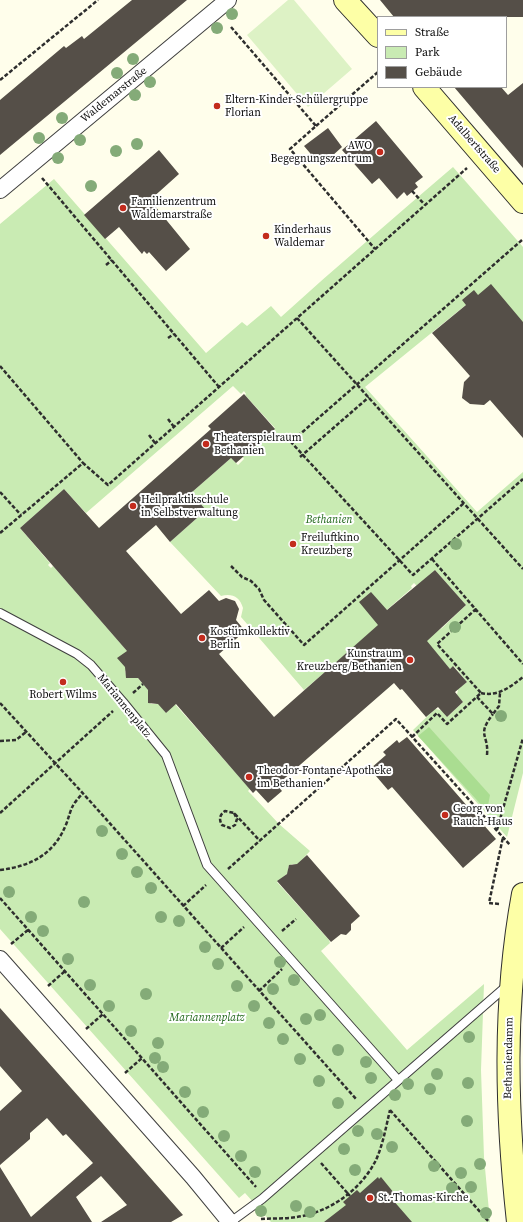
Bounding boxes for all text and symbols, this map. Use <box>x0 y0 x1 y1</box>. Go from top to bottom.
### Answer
legend <box>377 16 507 88</box>
text: Straße <box>415 24 449 40</box>
text: Park <box>415 44 440 60</box>
street label: Waldemarstraße <box>78 64 150 126</box>
text: Gebäude <box>415 64 462 80</box>
place label: Eltern-Kinder-Schülergruppe Florian <box>225 93 368 119</box>
marker: Eltern-Kinder-Schülergruppe Florian <box>212 101 222 111</box>
street label: Adalbertstraße <box>445 112 503 176</box>
place label: AWO Begegnungszentrum <box>271 139 372 165</box>
marker: AWO Begegnungszentrum <box>375 147 385 157</box>
place label: Familienzentrum Waldemarstraße <box>131 195 216 221</box>
marker: Familienzentrum Waldemarstraße <box>118 203 128 213</box>
place label: Kinderhaus Waldemar <box>274 223 331 249</box>
marker: Kinderhaus Waldemar <box>261 231 271 241</box>
place label: Theaterspielraum Bethanien <box>214 431 302 457</box>
marker: Theaterspielraum Bethanien <box>201 439 211 449</box>
place label: Heilpraktikschule in Selbstverwaltung <box>141 493 238 519</box>
marker: Heilpraktikschule in Selbstverwaltung <box>128 501 138 511</box>
park label: Bethanien <box>306 513 352 527</box>
place label: Freiluftkino Kreuzberg <box>301 531 359 557</box>
marker: Freiluftkino Kreuzberg <box>288 539 298 549</box>
place label: Kostümkollektiv Berlin <box>210 625 290 651</box>
marker: Kostümkollektiv Berlin <box>197 633 207 643</box>
place label: Kunstraum Kreuzberg/Bethanien <box>297 647 402 673</box>
marker: Kunstraum Kreuzberg/Bethanien <box>405 655 415 665</box>
street label: Mariannenplatz <box>94 672 154 740</box>
marker: Robert Wilms <box>58 677 68 687</box>
place label: Robert Wilms <box>29 688 97 702</box>
place label: Theodor-Fontane-Apotheke im Bethanien <box>257 764 392 790</box>
marker: Theodor-Fontane-Apotheke im Bethanien <box>244 772 254 782</box>
place label: Georg von Rauch-Haus <box>453 802 513 828</box>
marker: Georg von Rauch-Haus <box>440 810 450 820</box>
park label: Mariannenplatz <box>169 1011 245 1025</box>
street label: Bethaniendamm <box>502 1017 516 1099</box>
place label: St.-Thomas-Kirche <box>378 1191 469 1205</box>
marker: St.-Thomas-Kirche <box>365 1193 375 1203</box>

